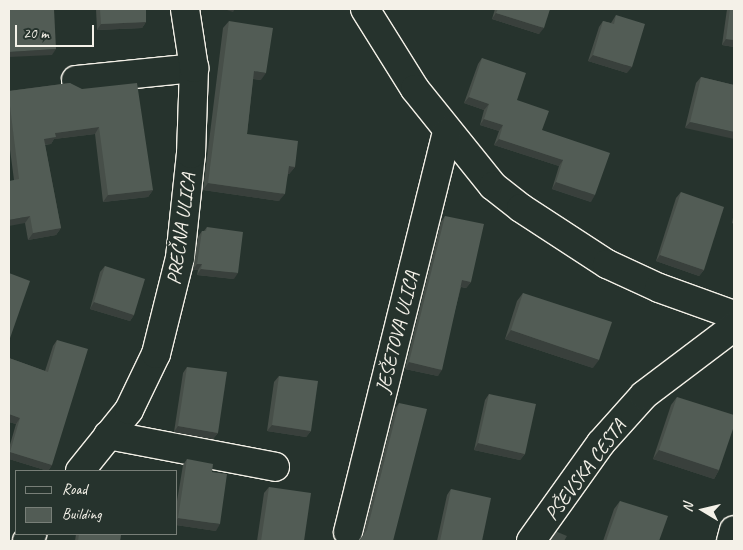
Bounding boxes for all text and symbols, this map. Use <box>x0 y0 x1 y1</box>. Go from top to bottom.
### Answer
scale bar <box>18 15 96 47</box>
text: 20 m <box>23 24 49 43</box>
street label: PREČNA ULICA <box>161 172 201 286</box>
street label: JEŠETOVA ULICA <box>370 269 424 395</box>
street label: PŠEVSKA CESTA <box>539 415 631 525</box>
legend <box>15 470 178 535</box>
text: Road <box>62 480 87 499</box>
north arrow <box>678 485 728 535</box>
text: N <box>679 502 697 513</box>
text: Building <box>62 505 101 524</box>

